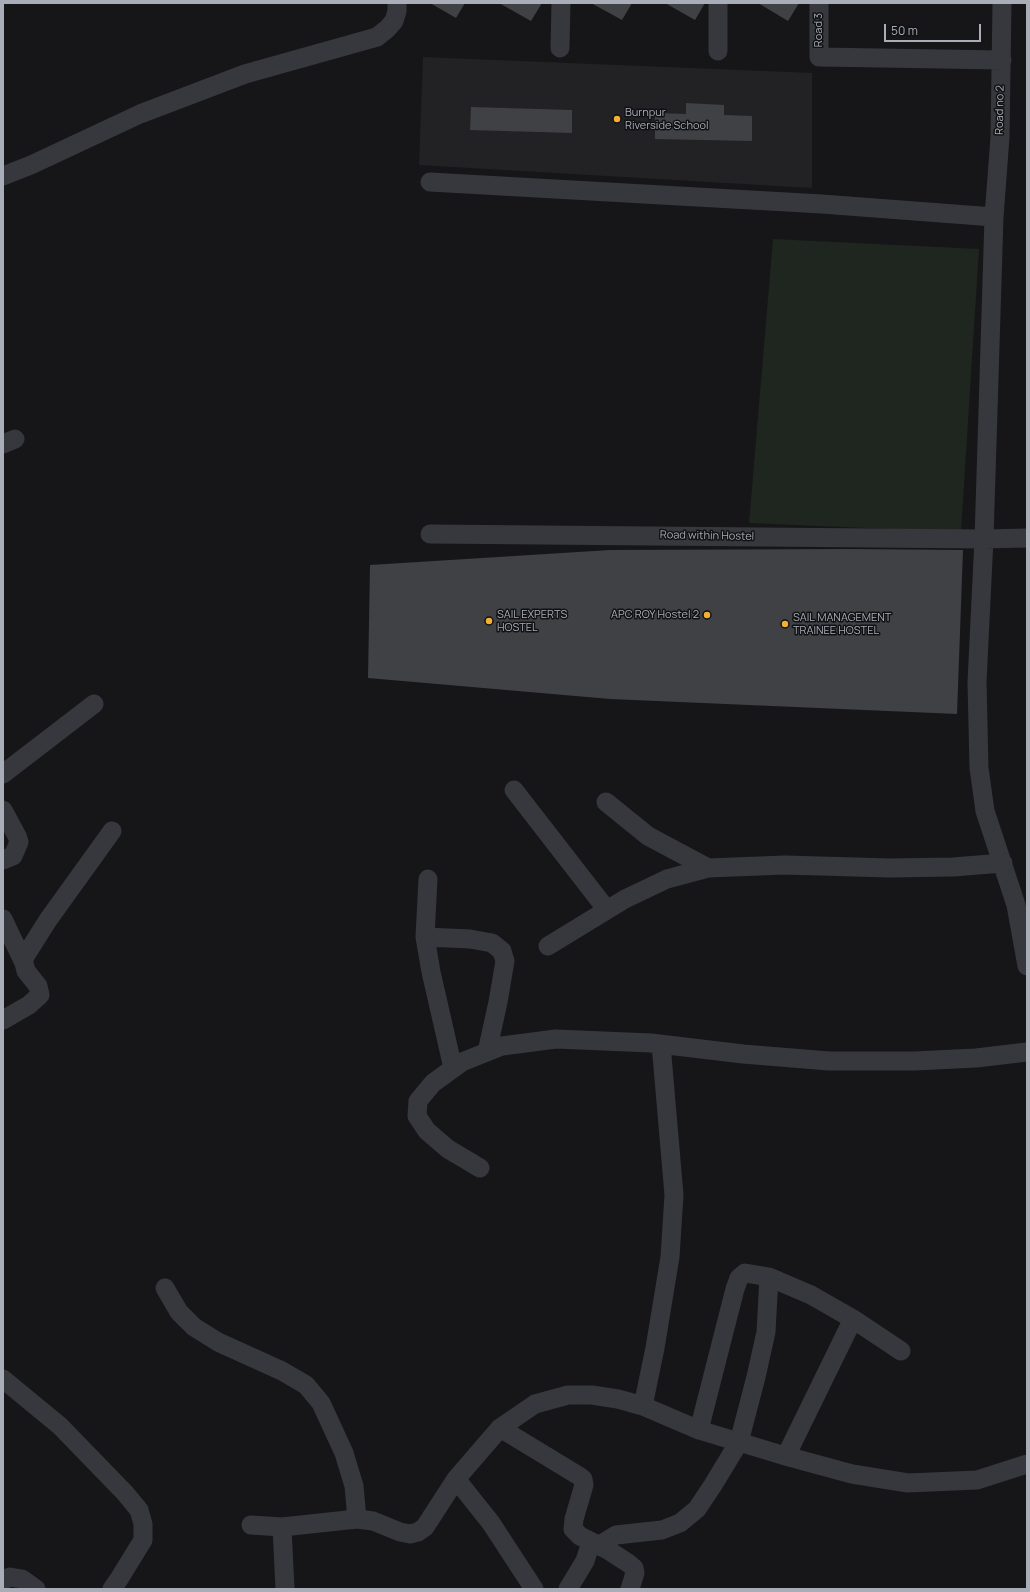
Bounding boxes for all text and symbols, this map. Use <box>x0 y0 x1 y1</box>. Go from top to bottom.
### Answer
street label: Road 3 <box>812 13 826 47</box>
scale bar <box>886 16 983 42</box>
text: 50 m <box>891 22 918 39</box>
street label: Road no 2 <box>993 85 1007 135</box>
place label: Burnpur Riverside School <box>625 106 709 132</box>
marker: Burnpur Riverside School <box>612 114 622 124</box>
street label: Road within Hostel <box>660 529 754 543</box>
place label: SAIL EXPERTS HOSTEL <box>497 608 567 634</box>
place label: APC ROY Hostel 2 <box>611 608 699 622</box>
marker: APC ROY Hostel 2 <box>702 610 712 620</box>
place label: SAIL MANAGEMENT TRAINEE HOSTEL <box>793 611 891 637</box>
marker: SAIL EXPERTS HOSTEL <box>484 616 494 626</box>
marker: SAIL MANAGEMENT TRAINEE HOSTEL <box>780 619 790 629</box>

